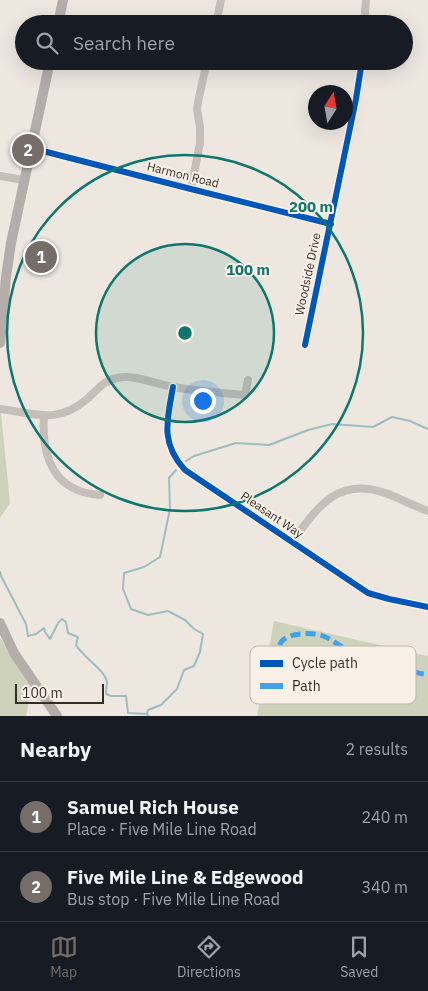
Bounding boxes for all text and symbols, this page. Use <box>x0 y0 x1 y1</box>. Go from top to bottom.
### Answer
search box <box>15 15 413 70</box>
icon: search <box>33 29 61 57</box>
text: Search here <box>73 31 175 55</box>
north arrow <box>308 85 353 130</box>
pin: 2 <box>12 131 44 169</box>
street label: Harmon Road <box>146 158 221 191</box>
text: 200 m <box>289 197 333 216</box>
street label: Woodside Drive <box>291 231 324 317</box>
pin: 1 <box>25 238 57 276</box>
text: 100 m <box>226 260 270 279</box>
centre of rings <box>176 324 194 342</box>
your location <box>190 388 216 414</box>
street label: Pleasant Way <box>238 488 307 541</box>
legend <box>250 646 416 704</box>
text: Cycle path <box>292 654 358 672</box>
text: Path <box>292 677 321 695</box>
scale bar <box>15 681 104 704</box>
text: 100 m <box>22 684 63 702</box>
text: Nearby <box>20 735 91 763</box>
text: 2 results <box>345 739 408 759</box>
text: Samuel Rich House <box>67 795 239 819</box>
text: 1 <box>31 807 41 827</box>
text: 240 m <box>361 807 408 827</box>
text: Place · Five Mile Line Road <box>67 819 257 839</box>
text: Five Mile Line & Edgewood <box>67 865 304 889</box>
text: 2 <box>31 877 41 897</box>
text: 340 m <box>361 877 408 897</box>
text: Bus stop · Five Mile Line Road <box>67 889 280 909</box>
tab: Map <box>50 933 78 981</box>
tab: Directions <box>177 933 241 981</box>
tab: Saved <box>340 933 378 981</box>

